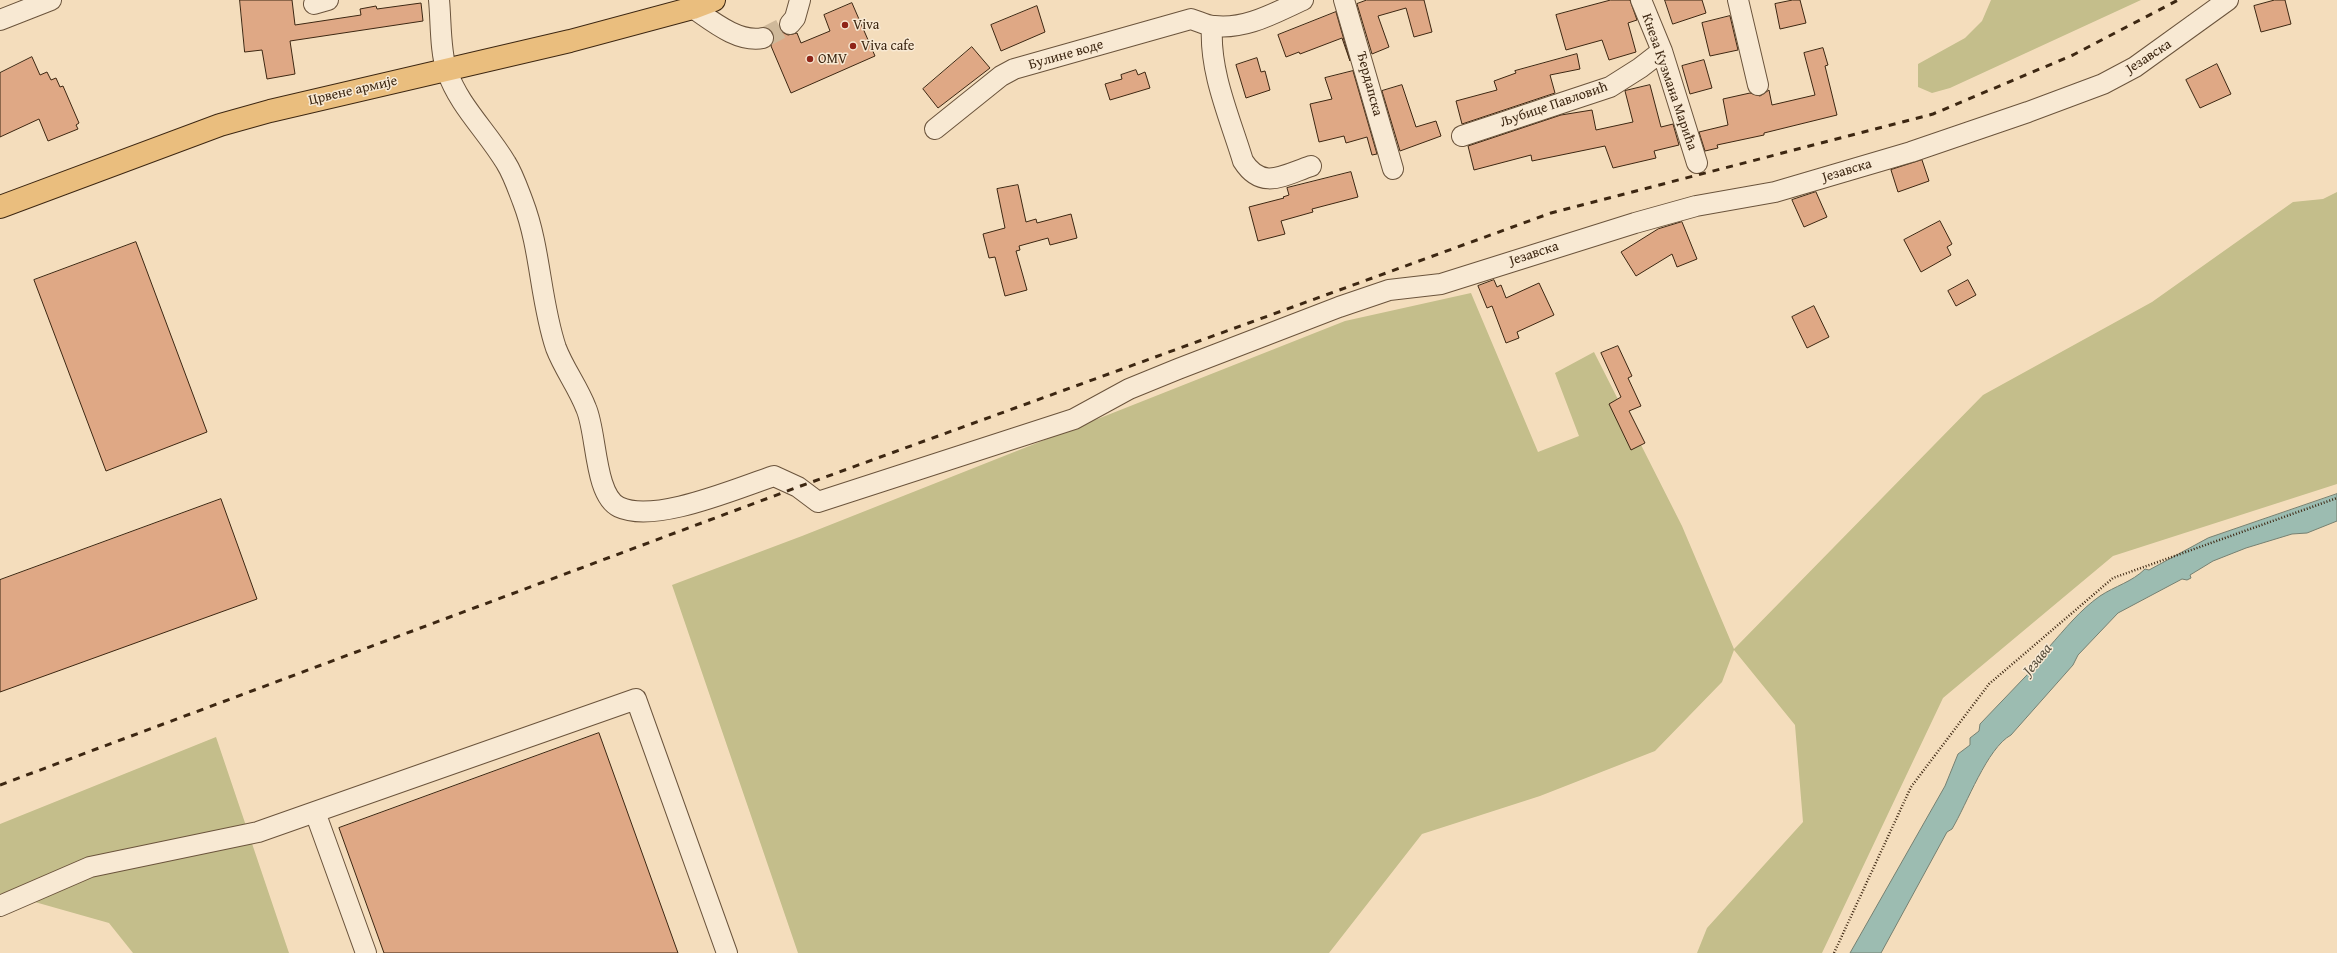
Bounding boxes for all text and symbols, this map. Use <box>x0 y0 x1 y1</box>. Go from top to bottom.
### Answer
street label: Кнеза Кузмана Марића <box>1638 11 1700 153</box>
place label: Viva <box>853 17 879 33</box>
marker: Viva <box>840 20 850 30</box>
street label: Булине воде <box>1027 36 1105 74</box>
street label: Језавска <box>2123 36 2175 78</box>
place label: Viva cafe <box>861 38 914 54</box>
marker: Viva cafe <box>848 41 858 51</box>
street label: Ђердапска <box>1352 50 1386 118</box>
place label: OMV <box>818 51 847 67</box>
marker: OMV <box>805 54 815 64</box>
street label: Црвене армије <box>307 73 399 109</box>
street label: Љубице Павловић <box>1498 79 1610 131</box>
street label: Језавска <box>1820 156 1874 186</box>
street label: Језавска <box>1507 238 1561 270</box>
water label: Језава <box>2020 640 2056 680</box>

